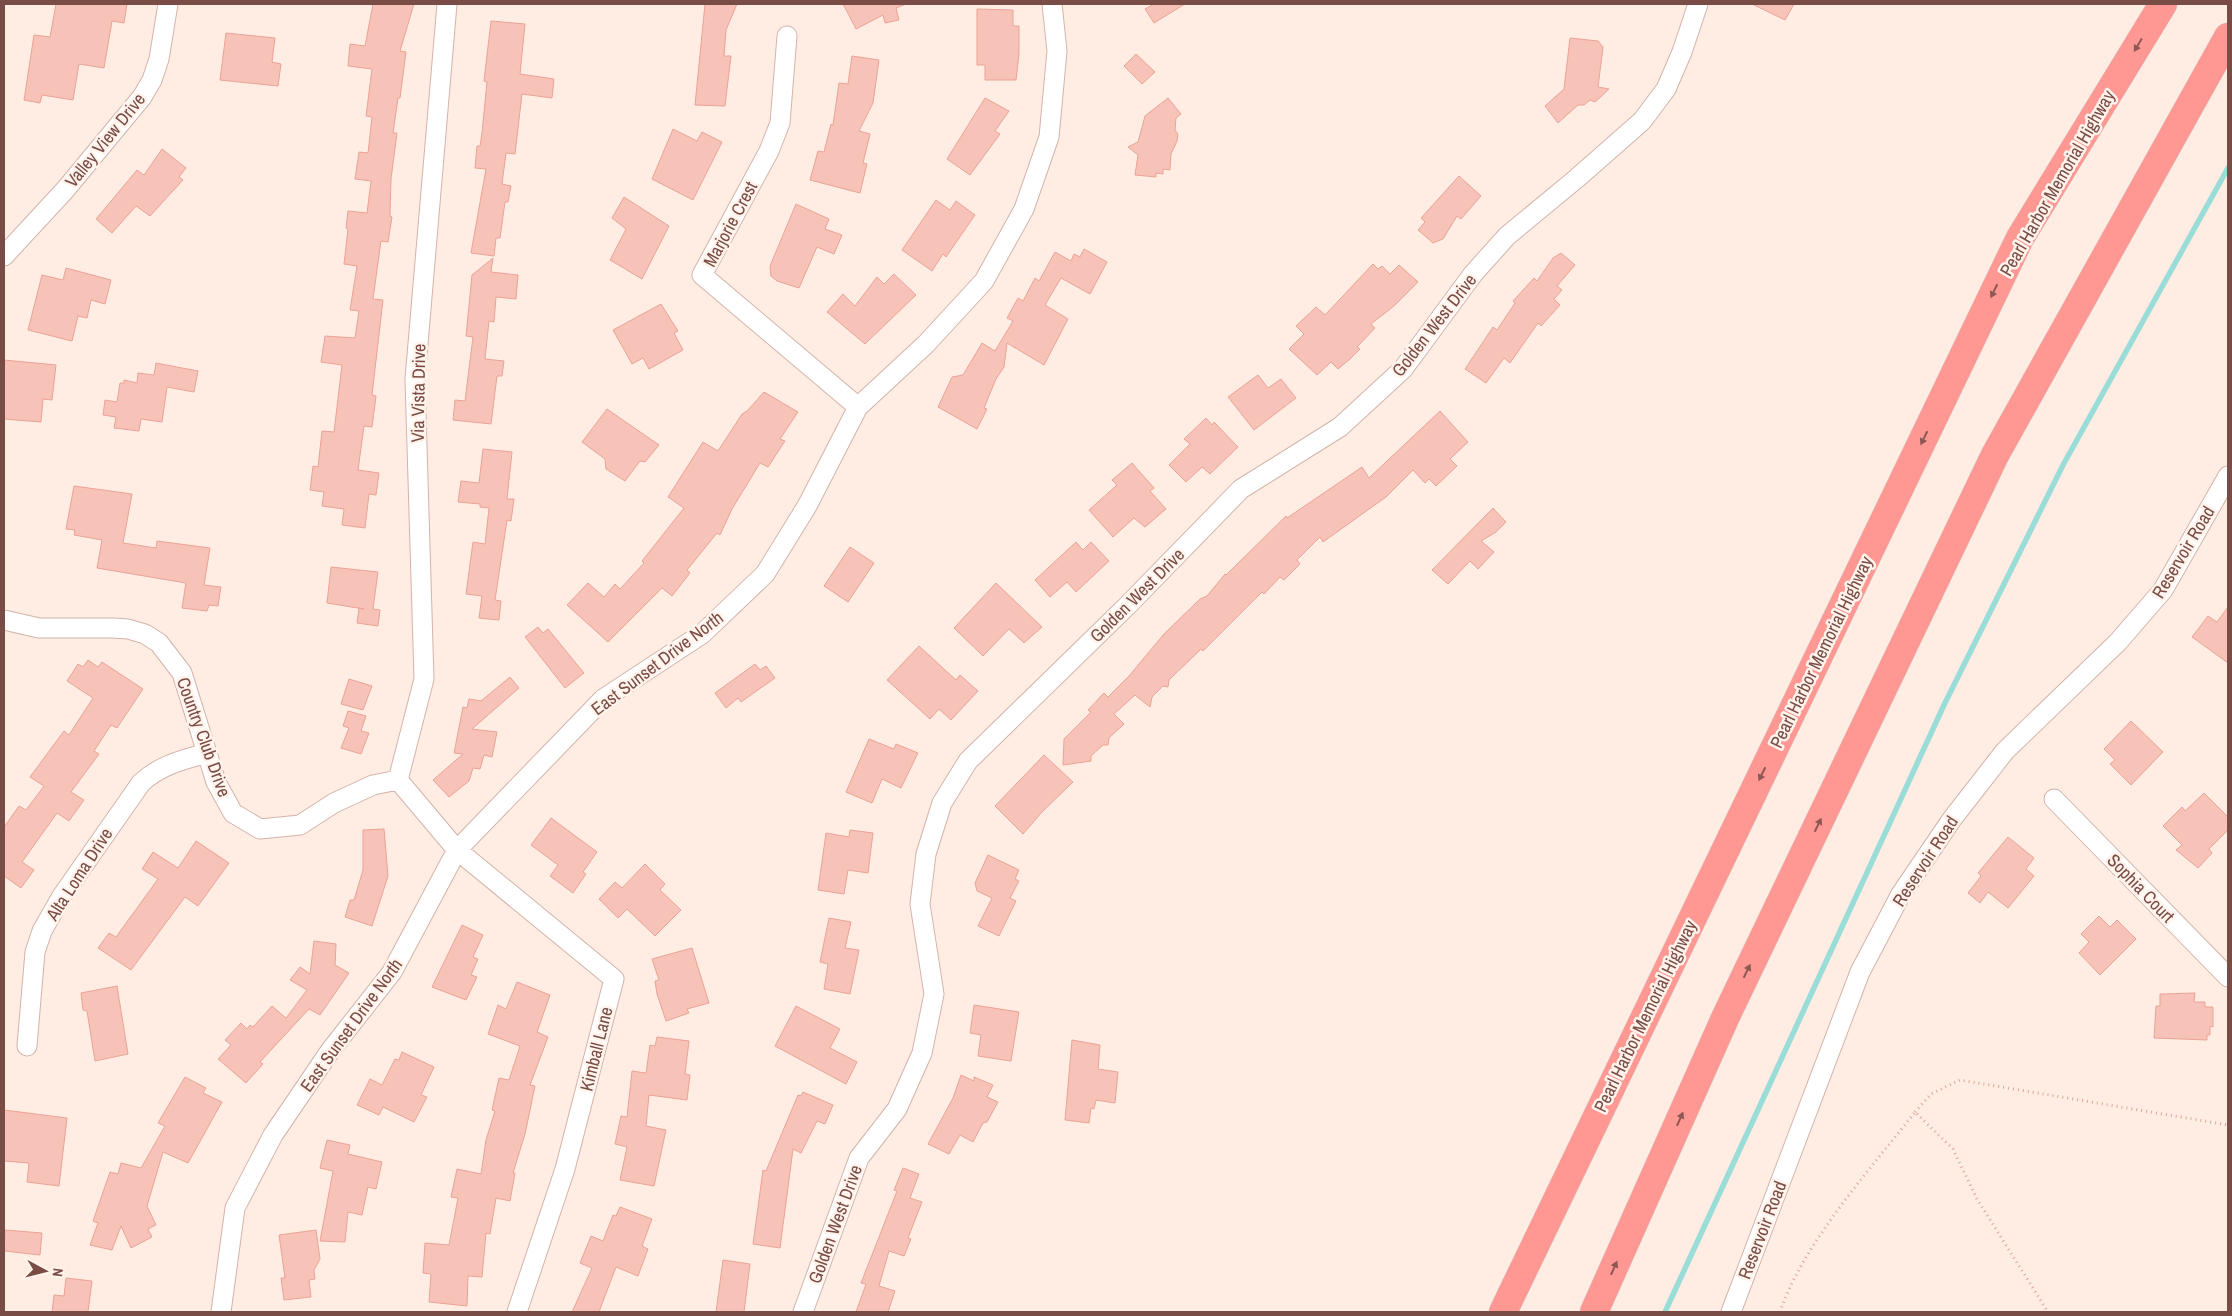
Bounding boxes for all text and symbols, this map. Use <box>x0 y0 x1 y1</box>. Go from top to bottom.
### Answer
one-way arrow <box>2133 39 2142 52</box>
street label: Pearl Harbor Memorial Highway <box>1993 85 2121 281</box>
street label: Valley View Drive <box>59 87 151 193</box>
street label: Marjorie Crest <box>697 177 763 271</box>
street label: Golden West Drive <box>1386 268 1482 382</box>
one-way arrow <box>1990 284 1999 299</box>
street label: Via Vista Drive <box>405 343 431 443</box>
one-way arrow <box>1920 431 1928 445</box>
street label: Reservoir Road <box>2146 501 2220 603</box>
street label: Golden West Drive <box>1084 542 1190 648</box>
street label: Pearl Harbor Memorial Highway <box>1764 551 1879 752</box>
street label: East Sunset Drive North <box>586 605 728 721</box>
street label: Country Club Drive <box>171 674 237 800</box>
one-way arrow <box>1758 766 1766 781</box>
street label: Reservoir Road <box>1886 811 1964 911</box>
one-way arrow <box>1814 818 1822 832</box>
street label: Alta Loma Drive <box>39 823 118 926</box>
street label: Sophia Court <box>2102 848 2180 928</box>
street label: Pearl Harbor Memorial Highway <box>1588 915 1703 1116</box>
street label: East Sunset Drive North <box>294 953 408 1097</box>
one-way arrow <box>1743 964 1751 979</box>
street label: Kimball Lane <box>573 1004 619 1094</box>
one-way arrow <box>1676 1112 1684 1126</box>
street label: Golden West Drive <box>802 1161 868 1287</box>
street label: Reservoir Road <box>1732 1177 1792 1283</box>
north arrow <box>20 1246 70 1296</box>
one-way arrow <box>1610 1261 1618 1275</box>
text: N <box>48 1267 67 1278</box>

